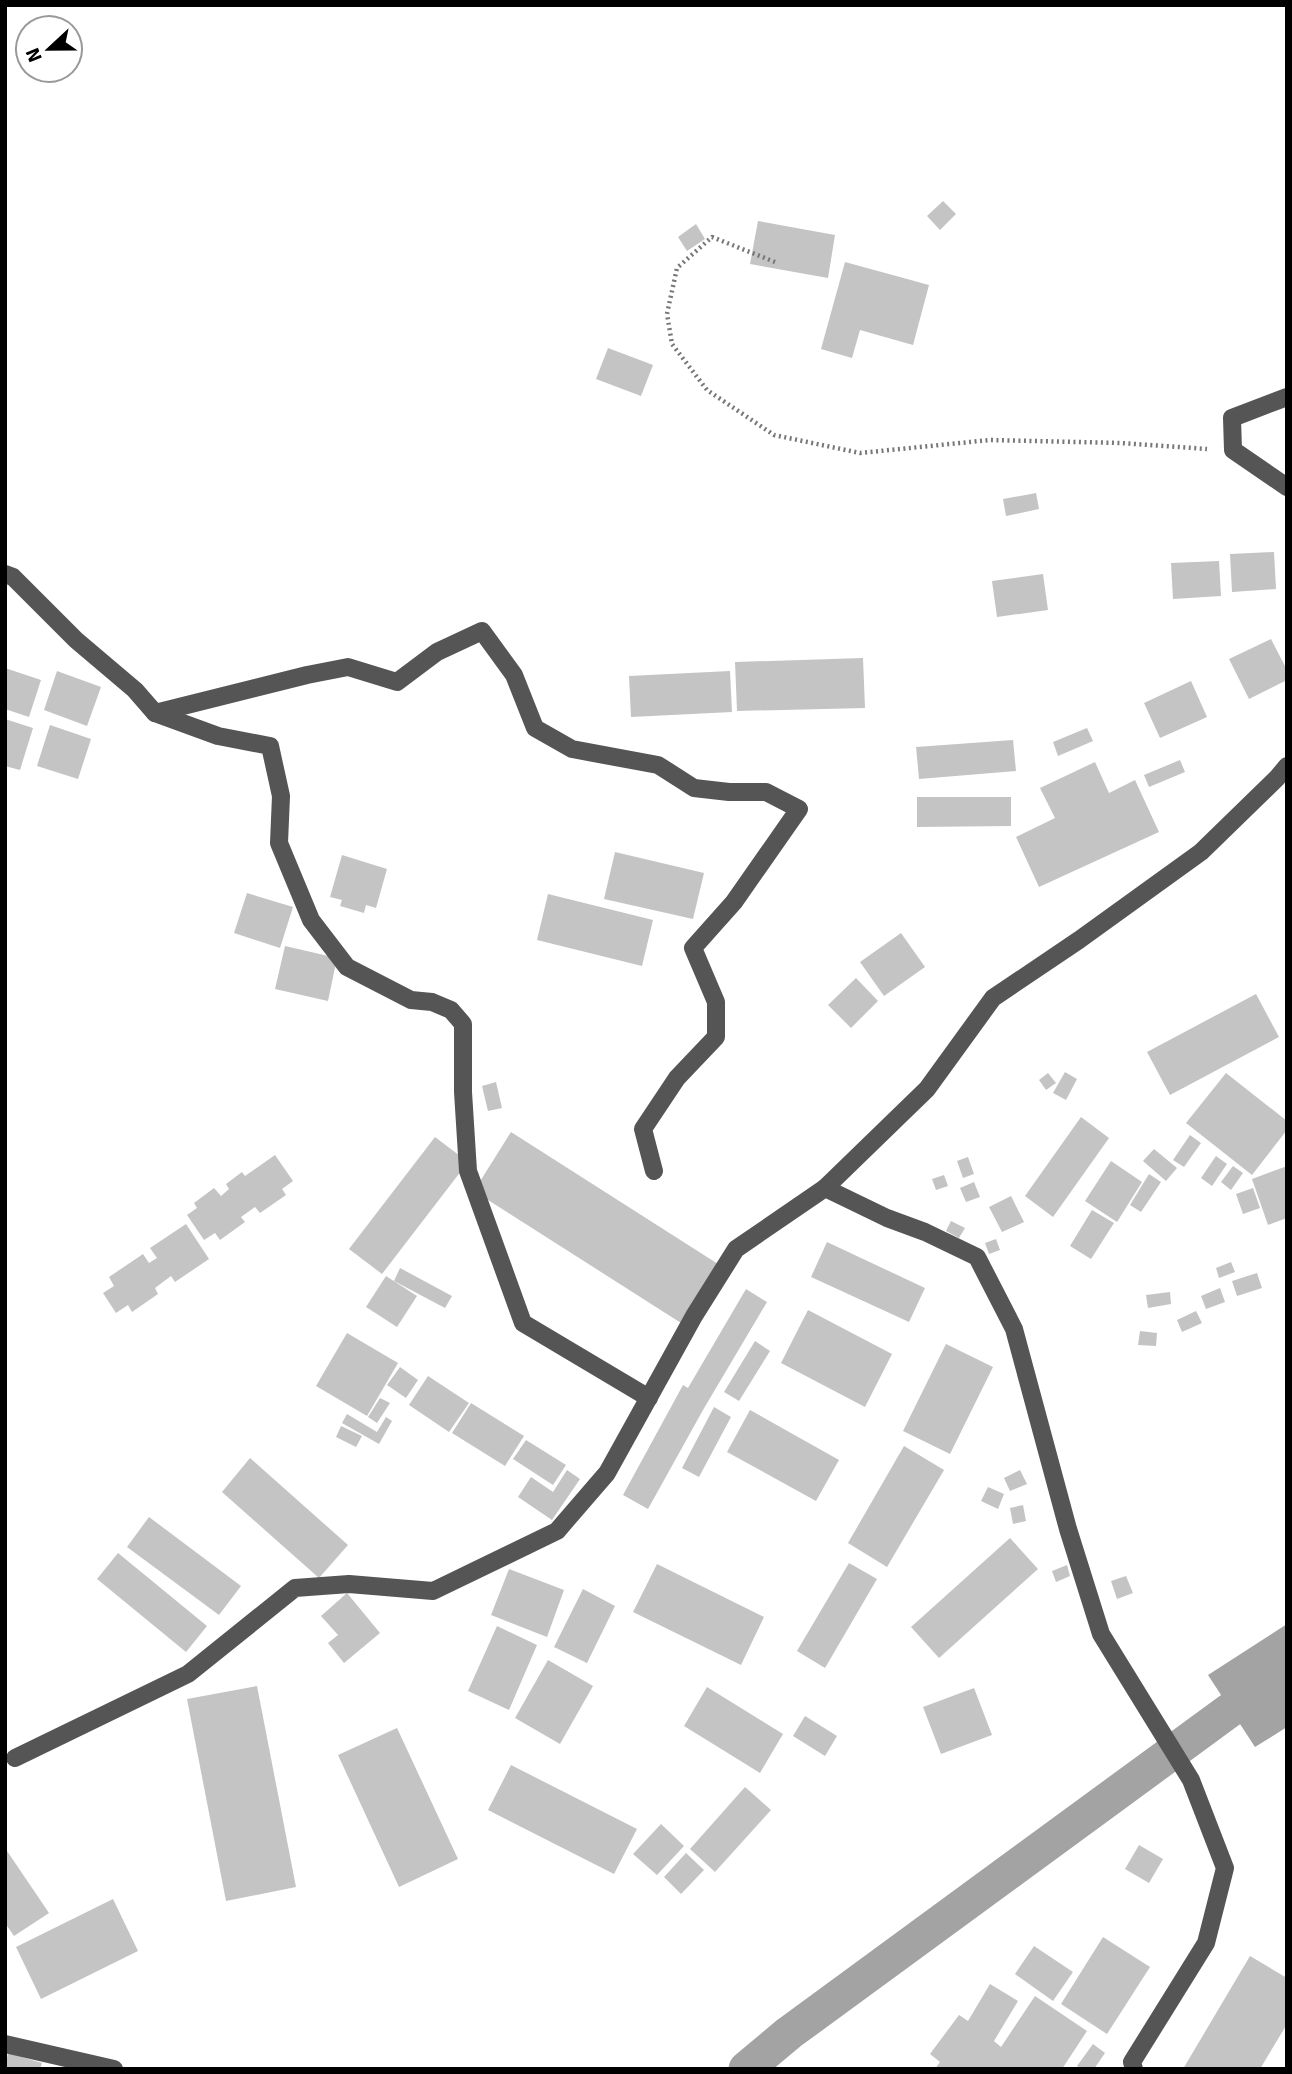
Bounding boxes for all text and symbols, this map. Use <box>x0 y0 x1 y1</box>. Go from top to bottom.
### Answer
north arrow <box>14 14 84 84</box>
text: N <box>21 44 48 66</box>

